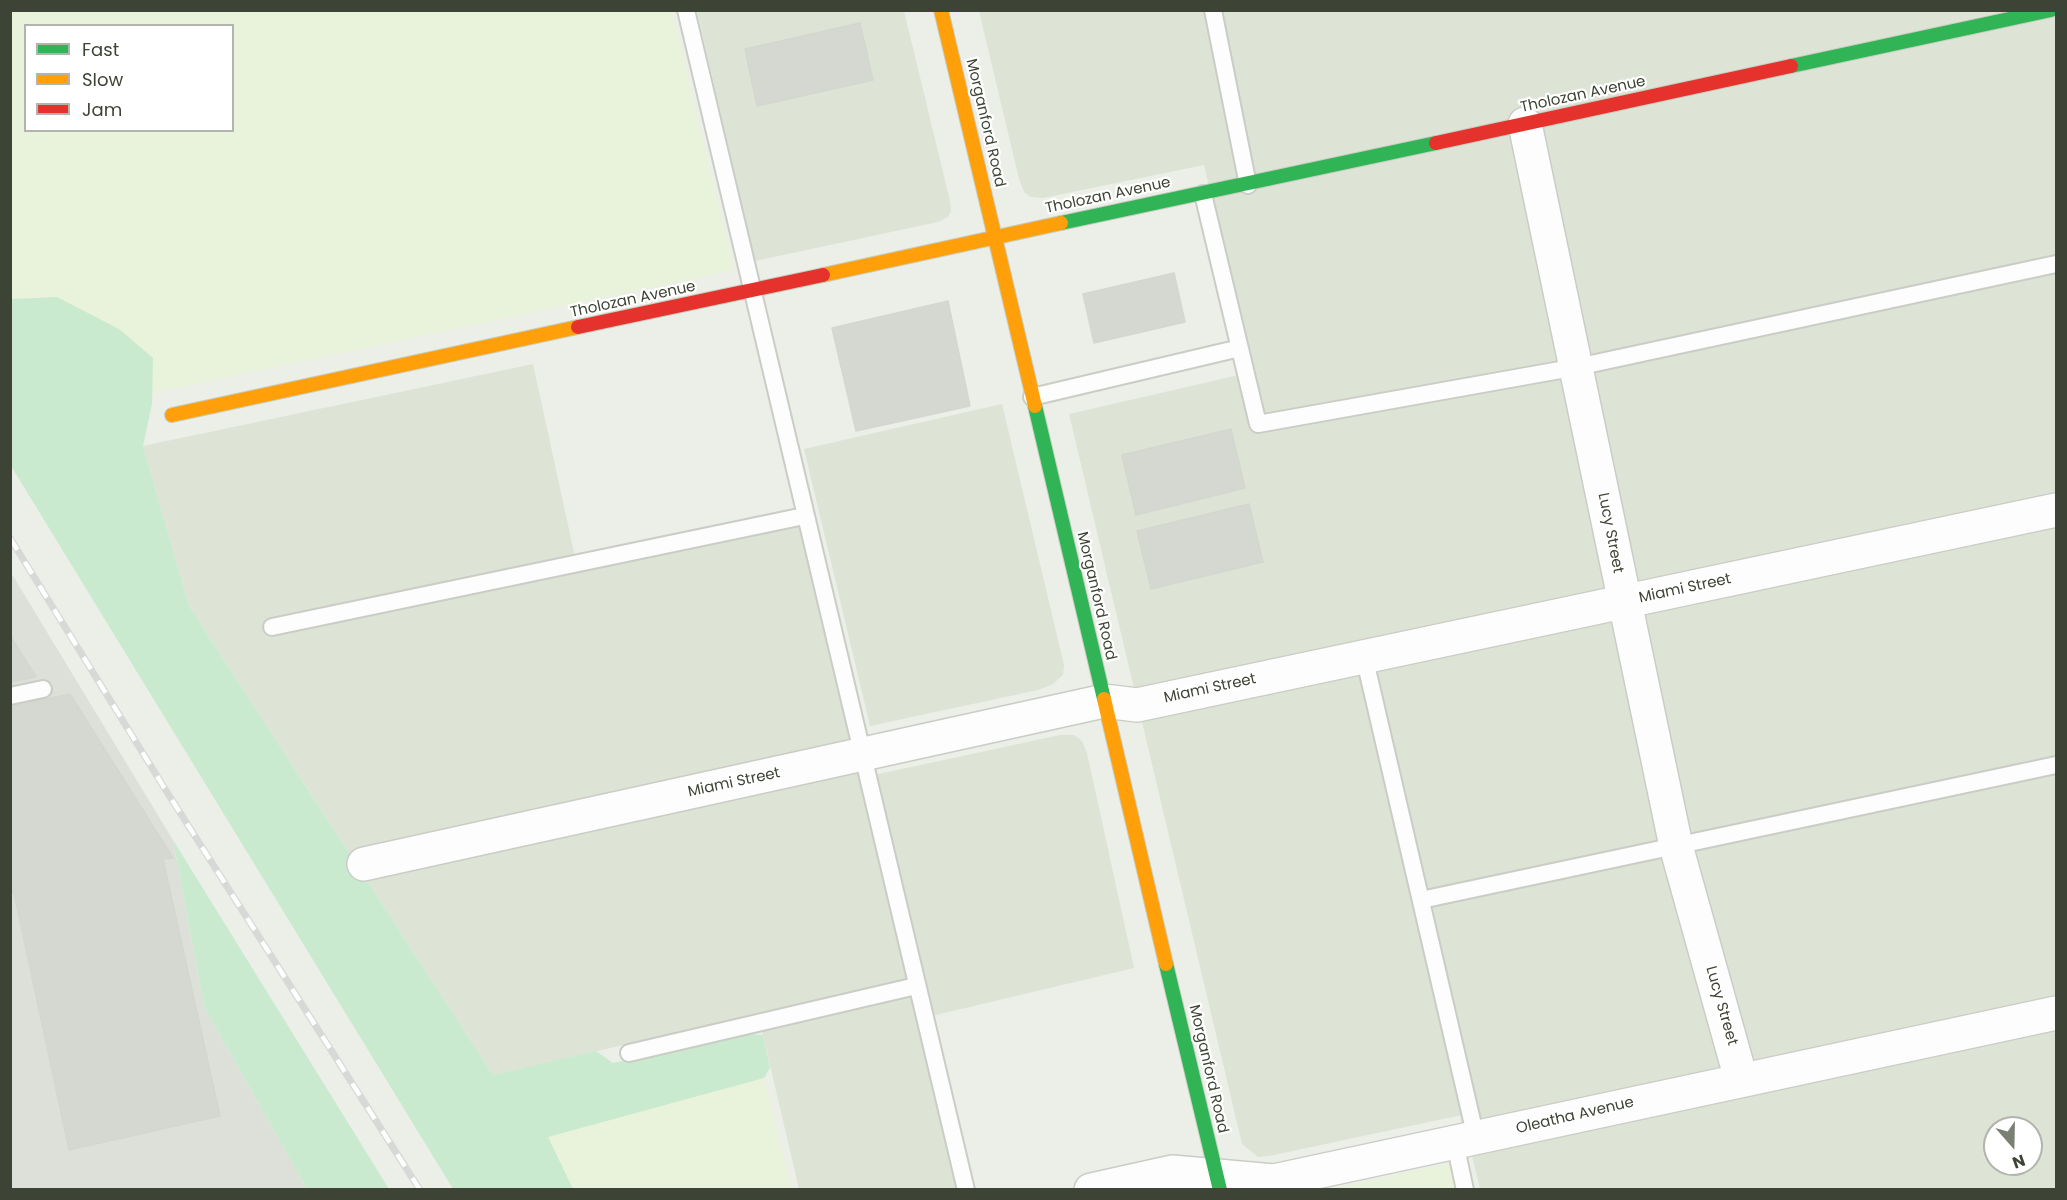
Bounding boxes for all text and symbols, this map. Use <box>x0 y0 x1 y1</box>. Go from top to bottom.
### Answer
legend <box>24 24 234 132</box>
text: Fast <box>82 37 119 62</box>
street label: Morganford Road <box>961 57 1009 189</box>
text: Slow <box>82 67 123 92</box>
street label: Tholozan Avenue <box>1519 73 1647 117</box>
text: Jam <box>82 97 122 122</box>
street label: Tholozan Avenue <box>1044 174 1172 218</box>
street label: Tholozan Avenue <box>569 278 697 322</box>
street label: Lucy Street <box>1593 491 1627 575</box>
street label: Morganford Road <box>1072 530 1120 662</box>
street label: Miami Street <box>1637 570 1733 608</box>
street label: Miami Street <box>1162 670 1258 708</box>
street label: Miami Street <box>686 764 782 802</box>
street label: Lucy Street <box>1701 964 1741 1048</box>
street label: Morganford Road <box>1184 1003 1232 1135</box>
street label: Oleatha Avenue <box>1514 1094 1636 1138</box>
north arrow <box>1983 1116 2043 1176</box>
text: N <box>2009 1149 2028 1174</box>

